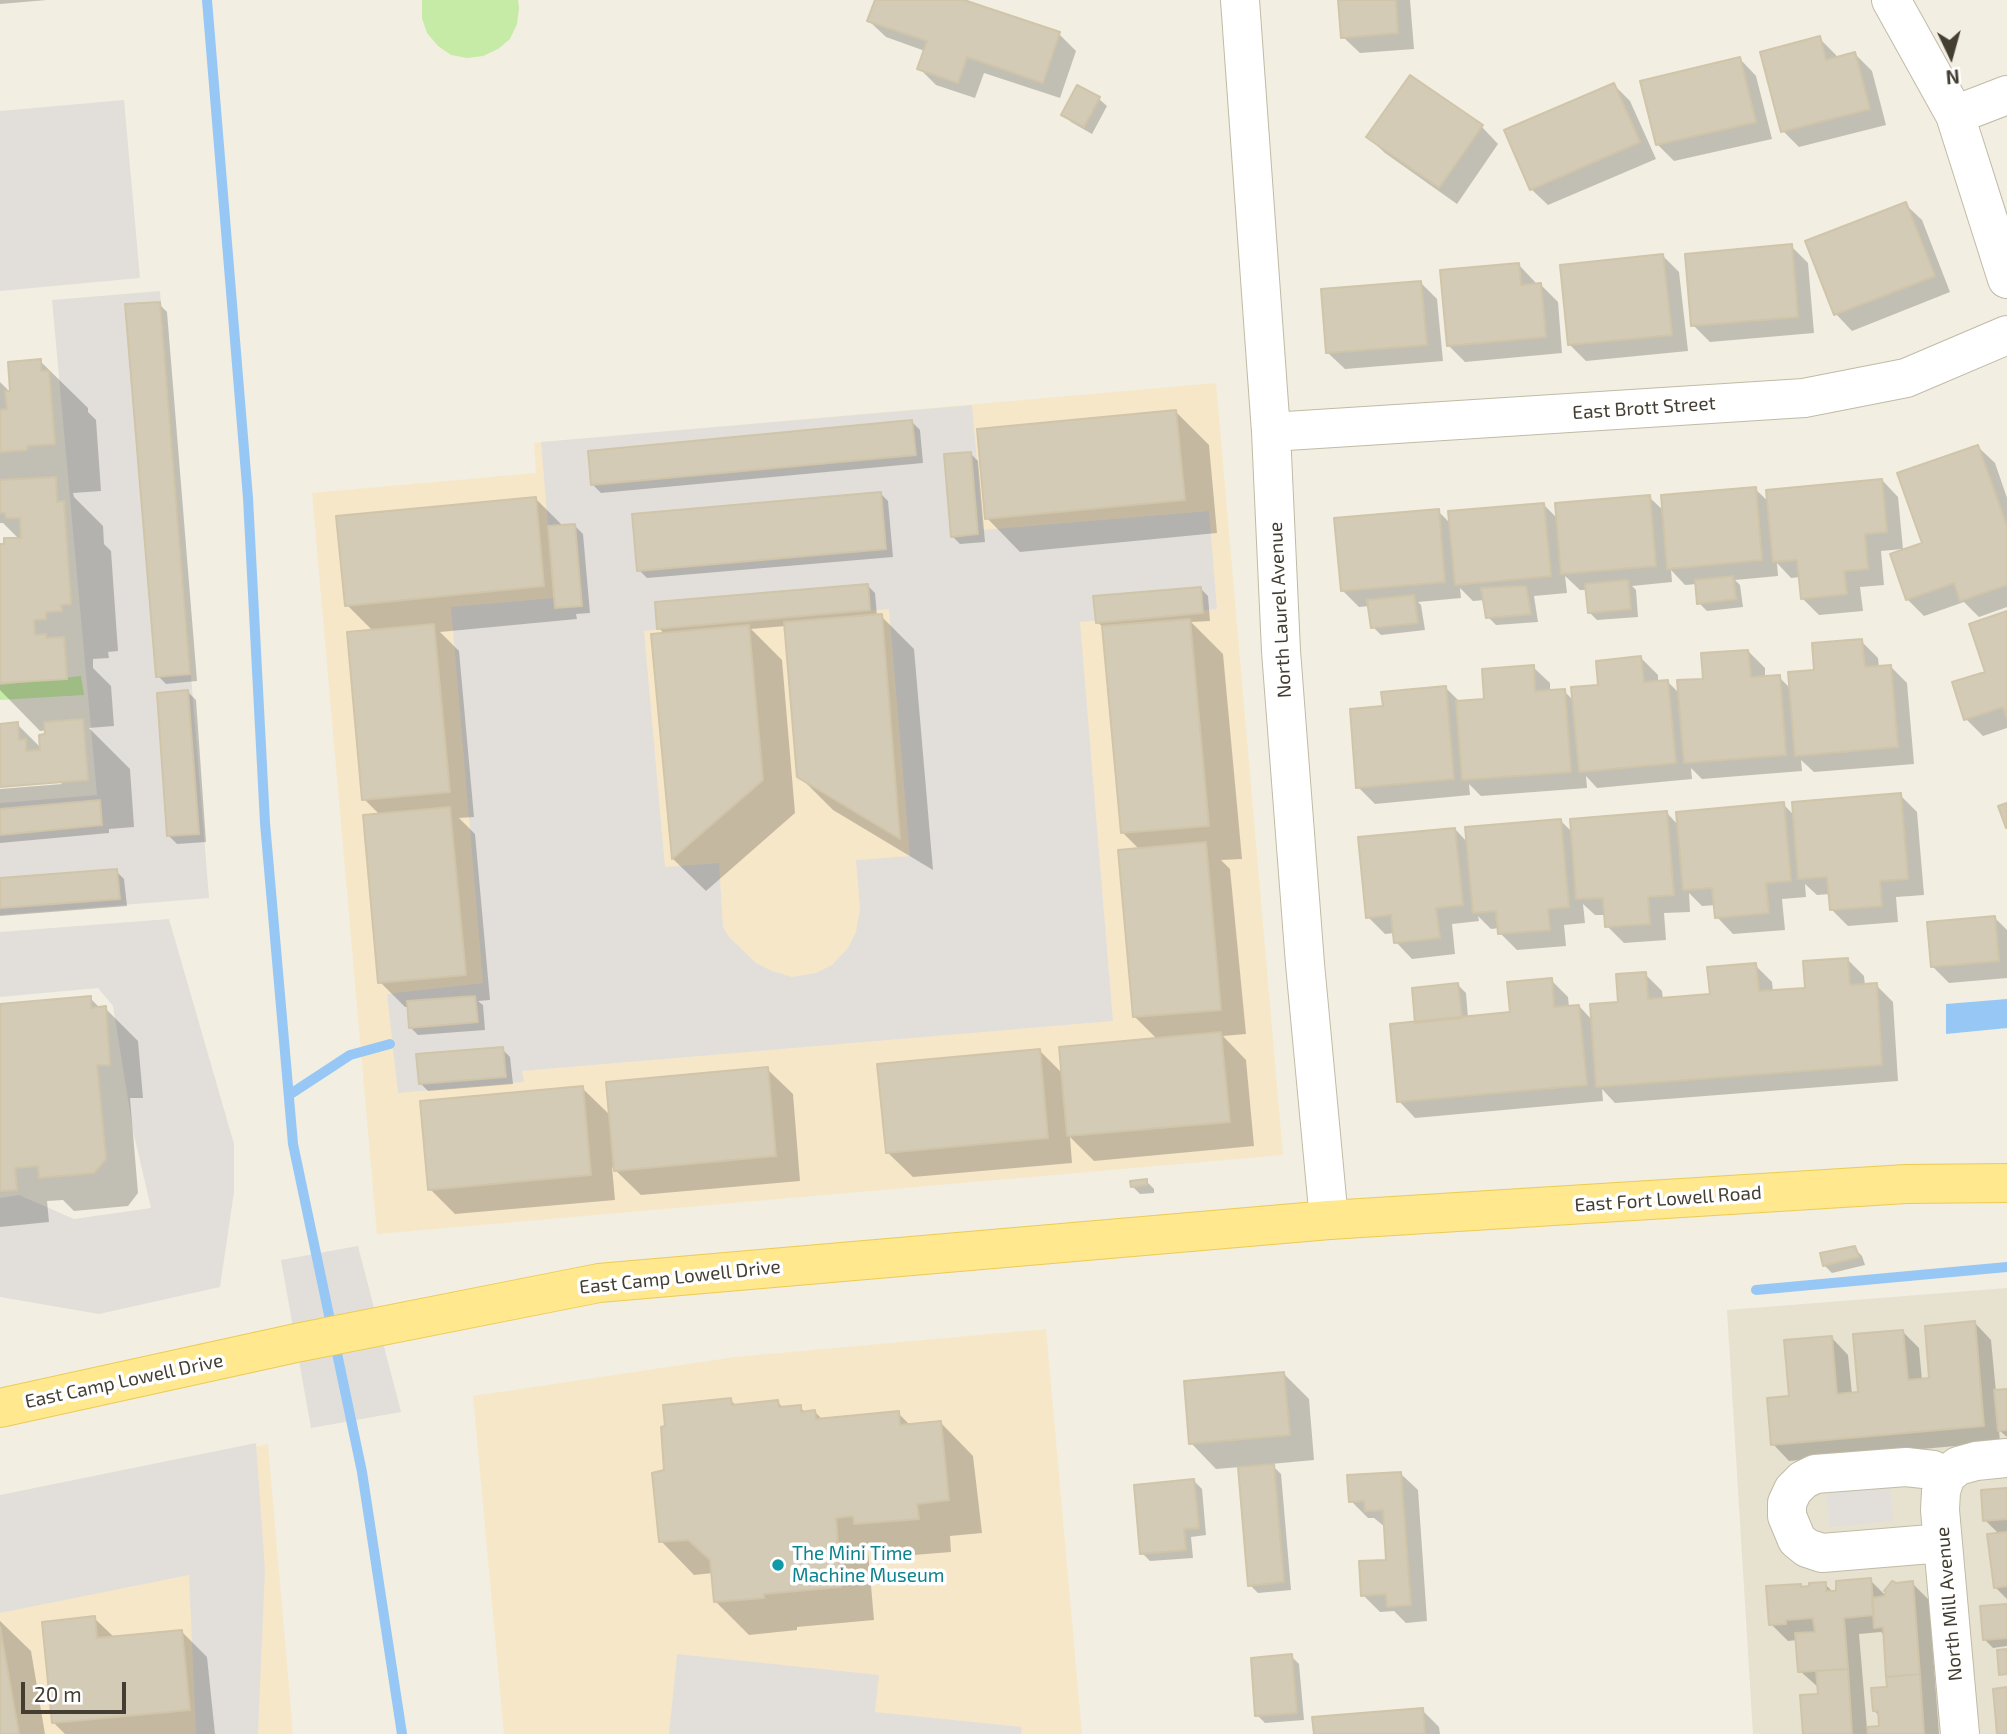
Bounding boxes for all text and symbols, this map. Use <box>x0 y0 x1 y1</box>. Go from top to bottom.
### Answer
north arrow <box>1916 21 1986 91</box>
text: N <box>1945 65 1961 89</box>
street label: East Brott Street <box>1572 392 1716 424</box>
street label: North Laurel Avenue <box>1264 521 1296 699</box>
street label: East Fort Lowell Road <box>1574 1181 1762 1217</box>
street label: East Camp Lowell Drive <box>578 1255 782 1299</box>
street label: East Camp Lowell Drive <box>23 1349 225 1413</box>
street label: North Mill Avenue <box>1931 1526 1967 1682</box>
place label: The Mini Time Machine Museum <box>792 1543 944 1587</box>
marker: The Mini Time Machine Museum <box>770 1557 786 1573</box>
scale bar <box>24 1668 130 1712</box>
text: 20 m <box>34 1681 82 1706</box>

